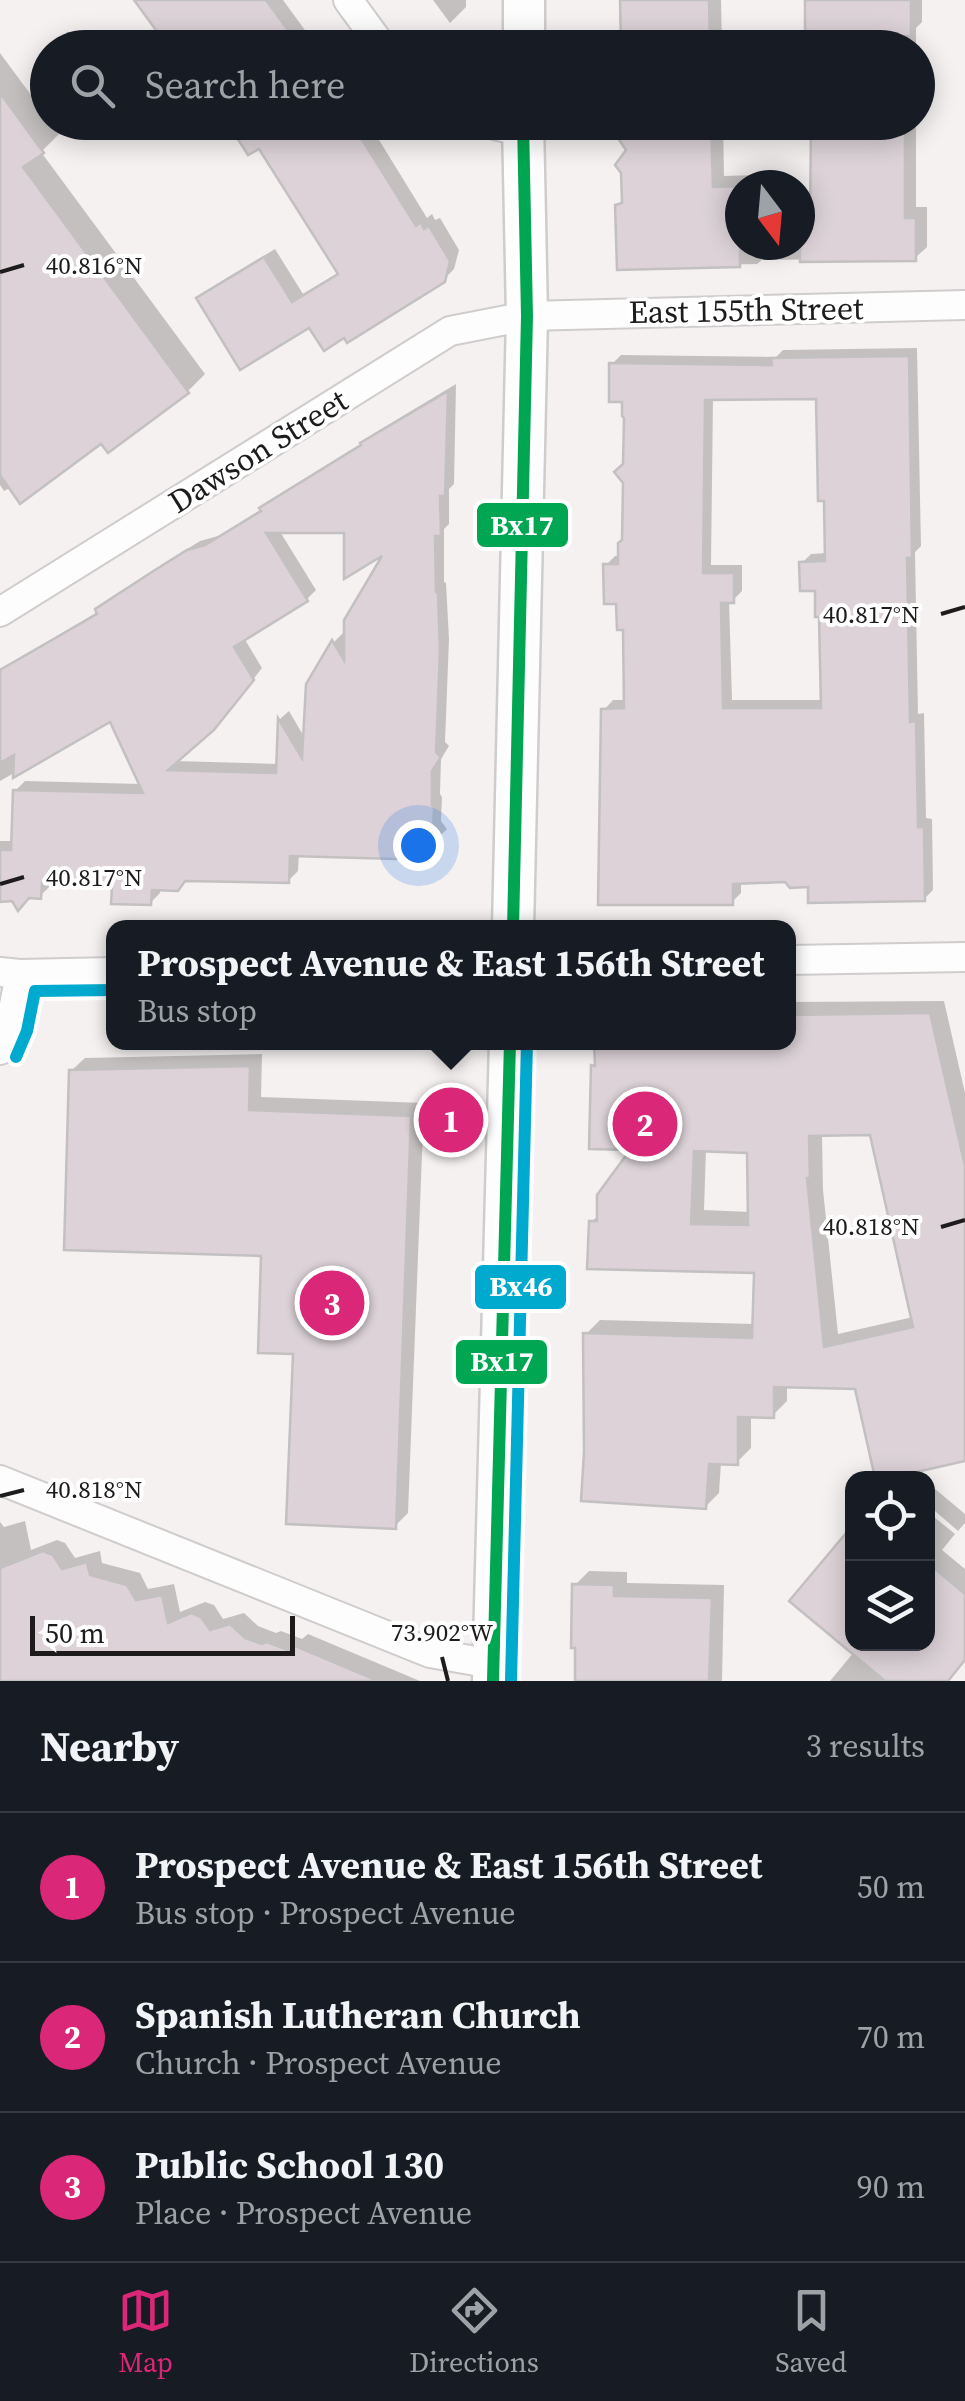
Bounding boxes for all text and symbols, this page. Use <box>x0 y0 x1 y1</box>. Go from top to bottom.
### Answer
search box <box>30 30 935 140</box>
icon: search <box>65 58 120 113</box>
text: Search here <box>145 59 345 111</box>
north arrow <box>725 170 815 260</box>
text: 40.816°N <box>46 248 142 282</box>
street label: East 155th Street <box>628 286 865 334</box>
street label: Dawson Street <box>160 378 356 524</box>
line badge: Bx17 <box>475 501 570 549</box>
text: Bx17 <box>490 506 554 544</box>
text: 40.817°N <box>823 597 919 631</box>
your location <box>393 820 444 871</box>
text: 40.817°N <box>46 860 142 894</box>
popup <box>106 920 796 1050</box>
text: Prospect Avenue & East 156th Street <box>137 937 765 989</box>
text: Bus stop <box>137 989 257 1033</box>
pin: 1 <box>418 1082 484 1158</box>
pin: 2 <box>612 1086 678 1162</box>
text: 40.818°N <box>823 1209 919 1243</box>
line badge: Bx46 <box>473 1263 568 1311</box>
pin: 3 <box>300 1266 364 1340</box>
text: Bx46 <box>489 1267 553 1305</box>
line badge: Bx17 <box>454 1338 549 1386</box>
text: Bx17 <box>470 1342 534 1380</box>
map controls <box>845 1471 935 1651</box>
button: locate <box>845 1471 935 1561</box>
text: 40.818°N <box>46 1472 142 1506</box>
button: layers <box>845 1561 935 1651</box>
scale bar <box>30 1611 295 1656</box>
text: 50 m <box>45 1614 105 1652</box>
text: 73.902°W <box>391 1615 493 1649</box>
text: Nearby <box>40 1717 179 1775</box>
text: 3 results <box>806 1724 925 1768</box>
text: Prospect Avenue & East 156th Street <box>135 1839 762 1891</box>
text: 1 <box>64 1865 81 1909</box>
text: 50 m <box>857 1865 925 1909</box>
text: Bus stop · Prospect Avenue <box>135 1891 516 1935</box>
text: Spanish Lutheran Church <box>135 1989 581 2041</box>
text: 2 <box>64 2015 81 2059</box>
text: 70 m <box>857 2015 925 2059</box>
text: Church · Prospect Avenue <box>135 2041 502 2085</box>
text: Public School 130 <box>135 2139 444 2191</box>
text: 3 <box>64 2165 81 2209</box>
text: 90 m <box>857 2165 925 2209</box>
text: Place · Prospect Avenue <box>135 2191 472 2235</box>
tab: Map <box>118 2283 173 2381</box>
tab: Directions <box>409 2283 539 2381</box>
tab: Saved <box>775 2283 847 2381</box>

